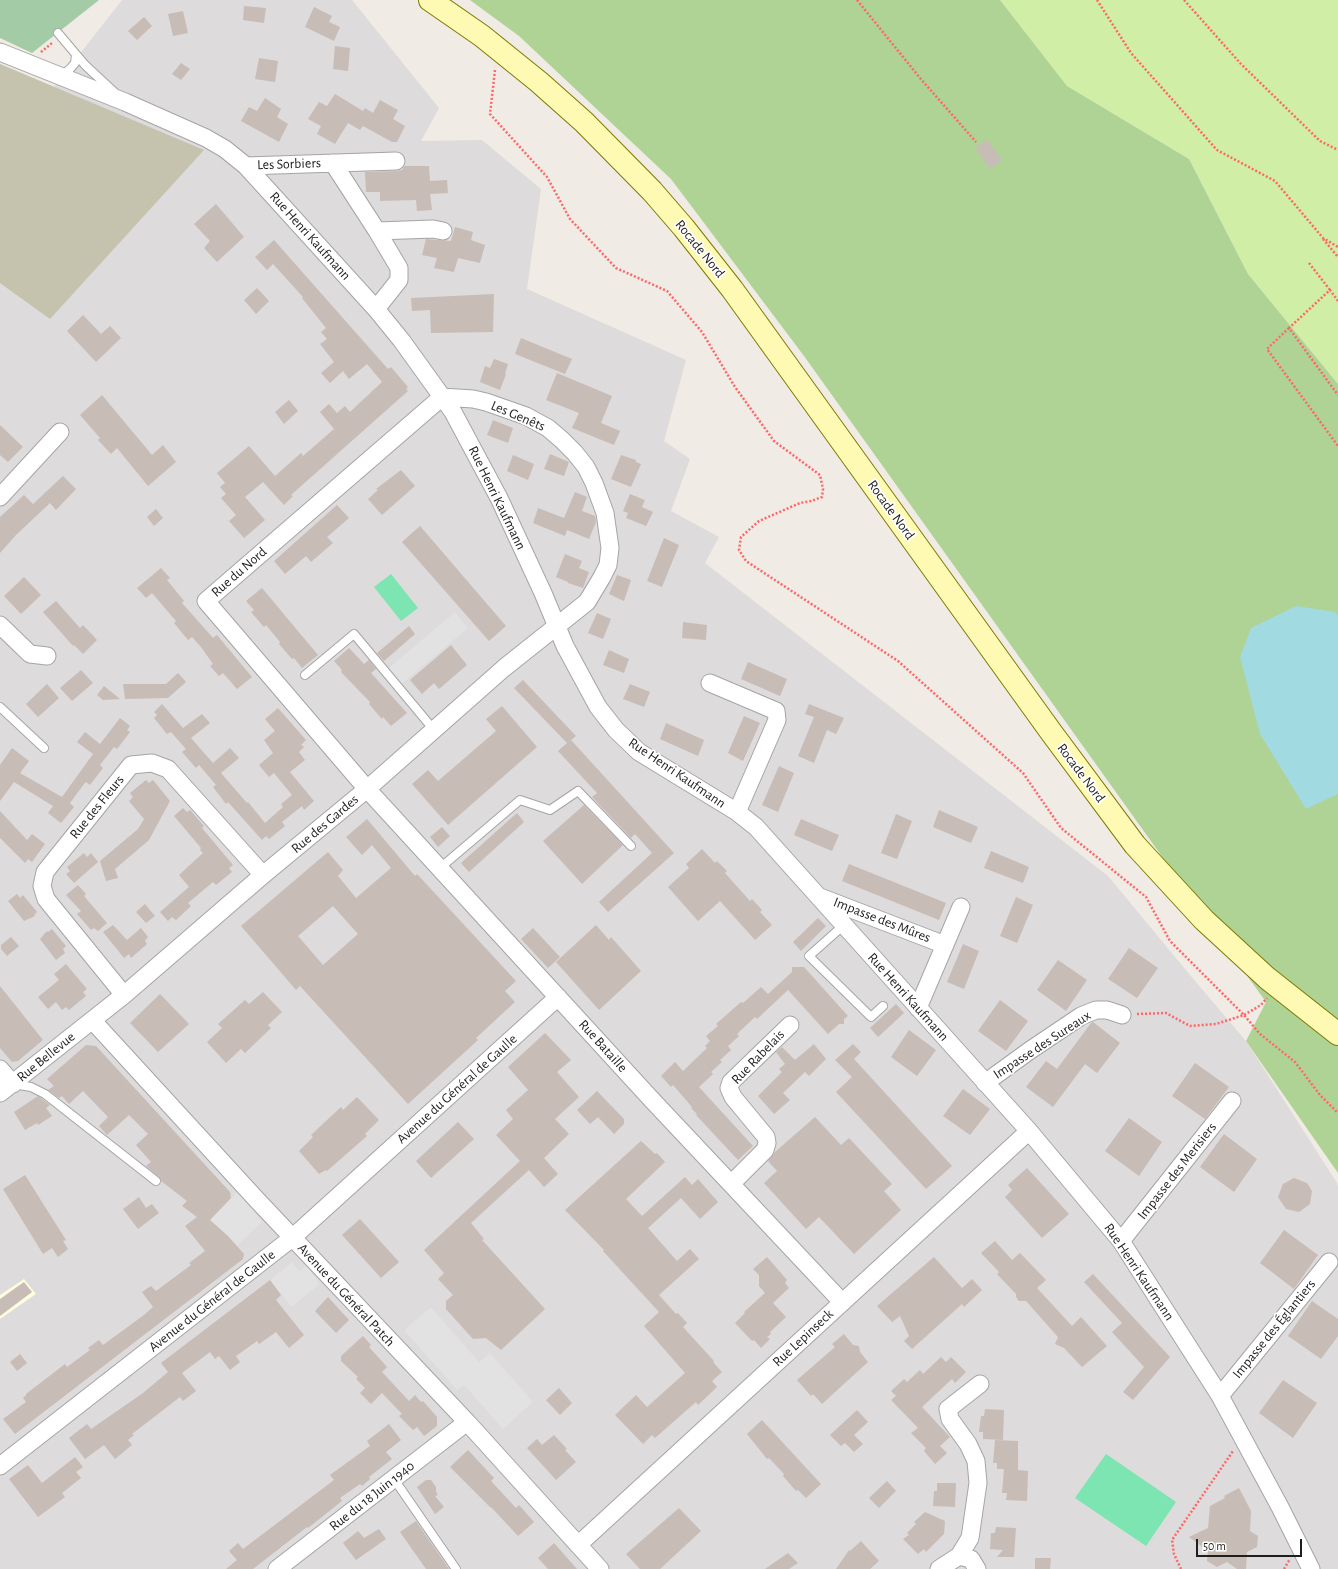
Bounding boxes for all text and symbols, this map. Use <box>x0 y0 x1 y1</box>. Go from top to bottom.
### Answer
street label: Les Sorbiers <box>257 154 321 174</box>
street label: Rue Henri Kaufmann <box>266 188 354 284</box>
street label: Rocade Nord <box>672 217 728 281</box>
street label: Les Genêts <box>488 397 548 435</box>
street label: Rue Henri Kaufmann <box>465 443 529 553</box>
street label: Rocade Nord <box>864 477 918 543</box>
street label: Rue du Nord <box>208 543 270 601</box>
street label: Rue Henri Kaufmann <box>625 734 729 812</box>
street label: Rocade Nord <box>1053 740 1109 806</box>
street label: Rue des Fleurs <box>66 772 128 842</box>
street label: Rue des Gardes <box>288 791 362 857</box>
street label: Impasse des Mûres <box>831 894 933 946</box>
street label: Rue Henri Kaufmann <box>864 949 952 1045</box>
street label: Impasse des Sureaux <box>990 1007 1094 1083</box>
street label: Rue Bataille <box>575 1016 631 1076</box>
street label: Rue Rabelais <box>728 1026 788 1088</box>
street label: Rue Bellevue <box>13 1028 79 1086</box>
street label: Avenue du Général de Gaulle <box>393 1031 521 1147</box>
street label: Impasse des Merisiers <box>1134 1119 1220 1223</box>
street label: Rue Henri Kaufmann <box>1100 1220 1178 1324</box>
street label: Avenue du Général Patch <box>294 1240 398 1350</box>
street label: Avenue du Général de Gaulle <box>145 1246 279 1356</box>
street label: Impasse des Églantiers <box>1229 1276 1319 1382</box>
street label: Rue Lepinseck <box>769 1306 837 1370</box>
street label: Rue du 18 Juin 1940 <box>326 1457 418 1535</box>
scale bar <box>1198 1531 1304 1557</box>
text: 50 m <box>1203 1540 1226 1552</box>

